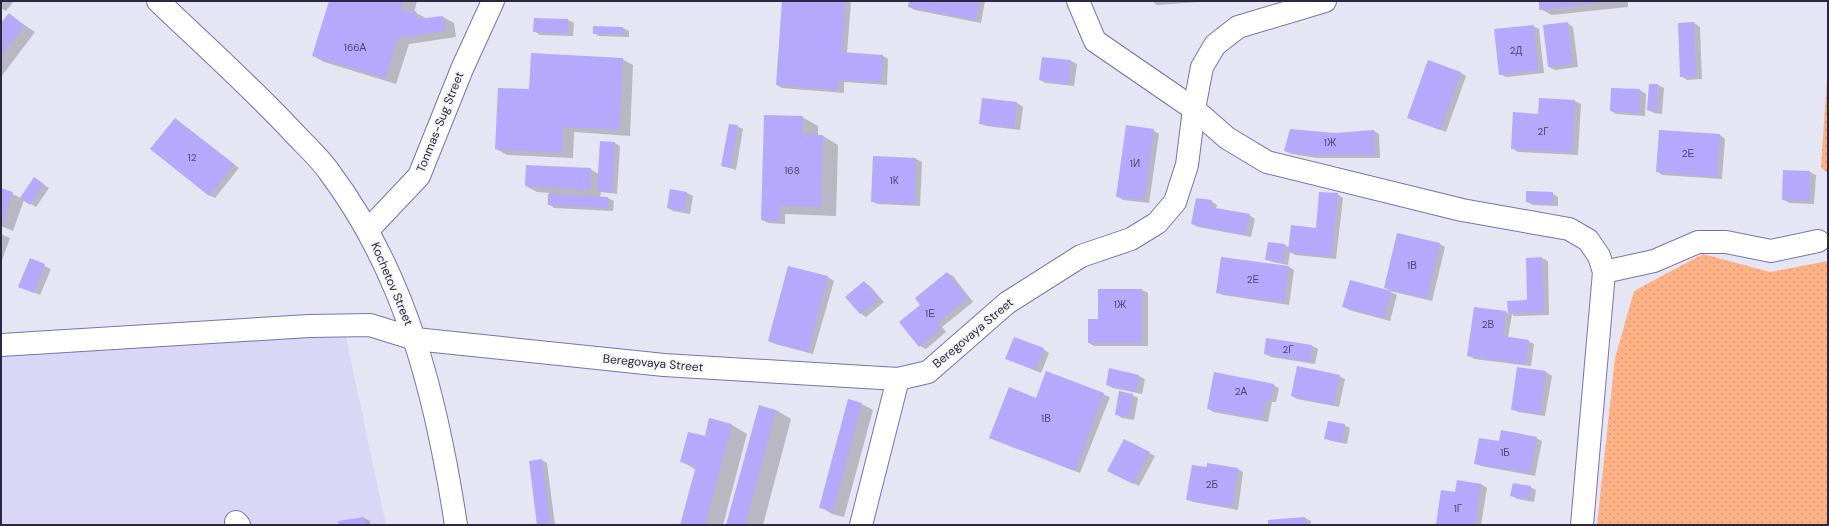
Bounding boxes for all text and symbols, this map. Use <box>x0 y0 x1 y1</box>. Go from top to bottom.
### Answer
house number: 166А <box>344 41 367 54</box>
house number: 2Д <box>1510 44 1522 57</box>
street label: Tonmas-Sug Street <box>413 69 468 175</box>
house number: 2Г <box>1537 125 1549 138</box>
house number: 1Ж <box>1324 136 1337 149</box>
house number: 2Е <box>1682 147 1695 160</box>
house number: 12 <box>188 151 197 164</box>
house number: 1И <box>1130 157 1140 170</box>
house number: 168 <box>784 164 800 177</box>
house number: 1К <box>890 174 899 187</box>
street label: Kochetov Street <box>367 240 417 328</box>
house number: 1В <box>1407 259 1417 272</box>
house number: 2Е <box>1247 273 1260 286</box>
street label: Beregovaya Street <box>929 294 1017 371</box>
house number: 1Ж <box>1114 298 1127 311</box>
house number: 1Е <box>925 307 935 320</box>
house number: 2В <box>1482 318 1495 331</box>
house number: 2Г <box>1282 343 1294 356</box>
street label: Beregovaya Street <box>602 351 704 375</box>
house number: 2А <box>1235 385 1248 398</box>
house number: 1В <box>1041 412 1051 425</box>
house number: 1Б <box>1500 446 1510 459</box>
house number: 2Б <box>1206 478 1219 491</box>
house number: 1Г <box>1454 502 1463 515</box>

